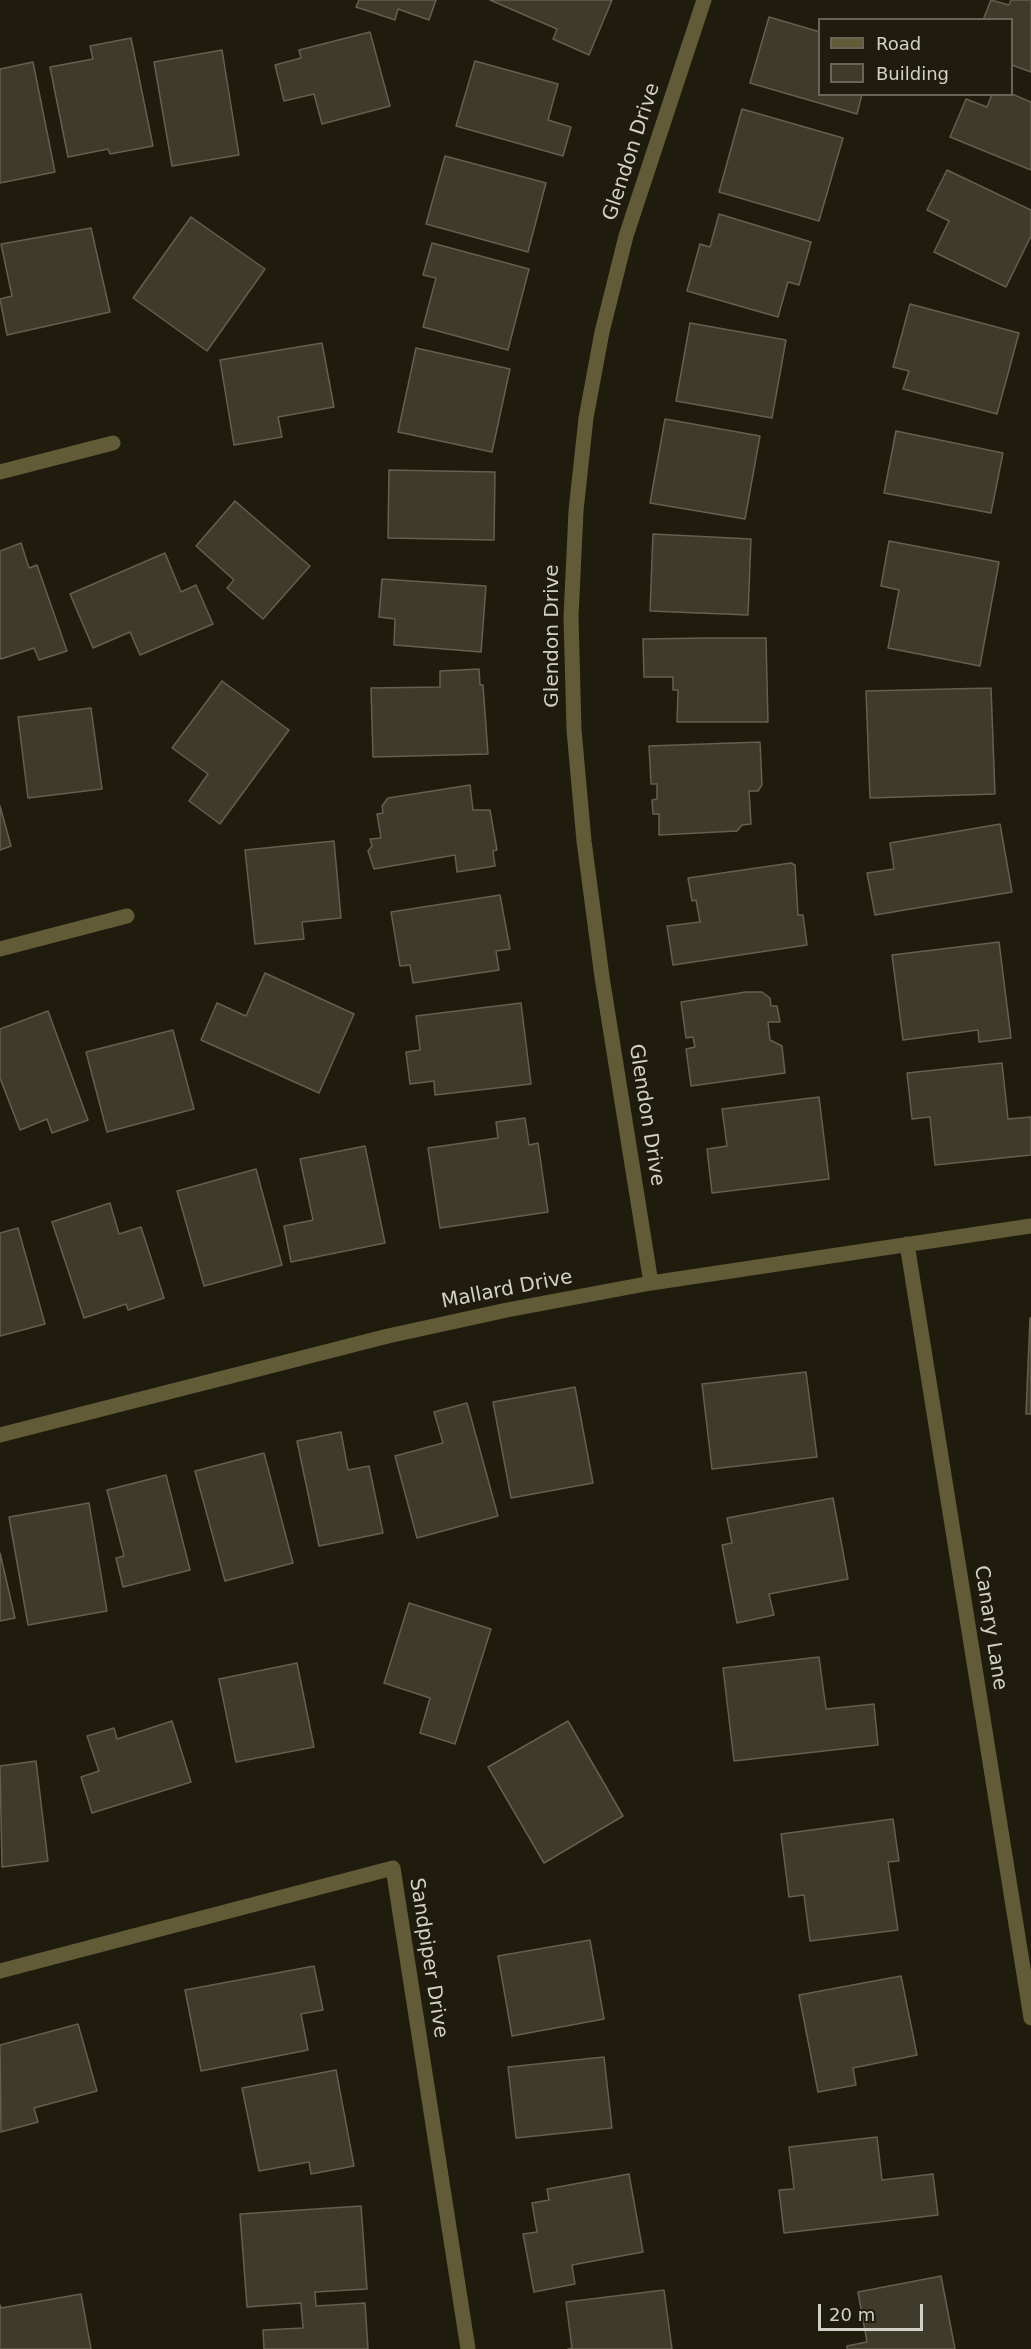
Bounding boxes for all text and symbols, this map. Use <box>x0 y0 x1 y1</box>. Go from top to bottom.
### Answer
legend <box>818 18 1013 96</box>
text: Road <box>876 33 921 54</box>
text: Building <box>876 63 949 84</box>
street label: Glendon Drive <box>598 80 666 224</box>
street label: Glendon Drive <box>541 564 565 708</box>
street label: Glendon Drive <box>623 1042 669 1188</box>
street label: Mallard Drive <box>439 1266 575 1314</box>
street label: Canary Lane <box>968 1564 1012 1692</box>
street label: Sandpiper Drive <box>404 1876 452 2040</box>
scale bar <box>821 2292 926 2330</box>
text: 20 m <box>829 2304 875 2325</box>

